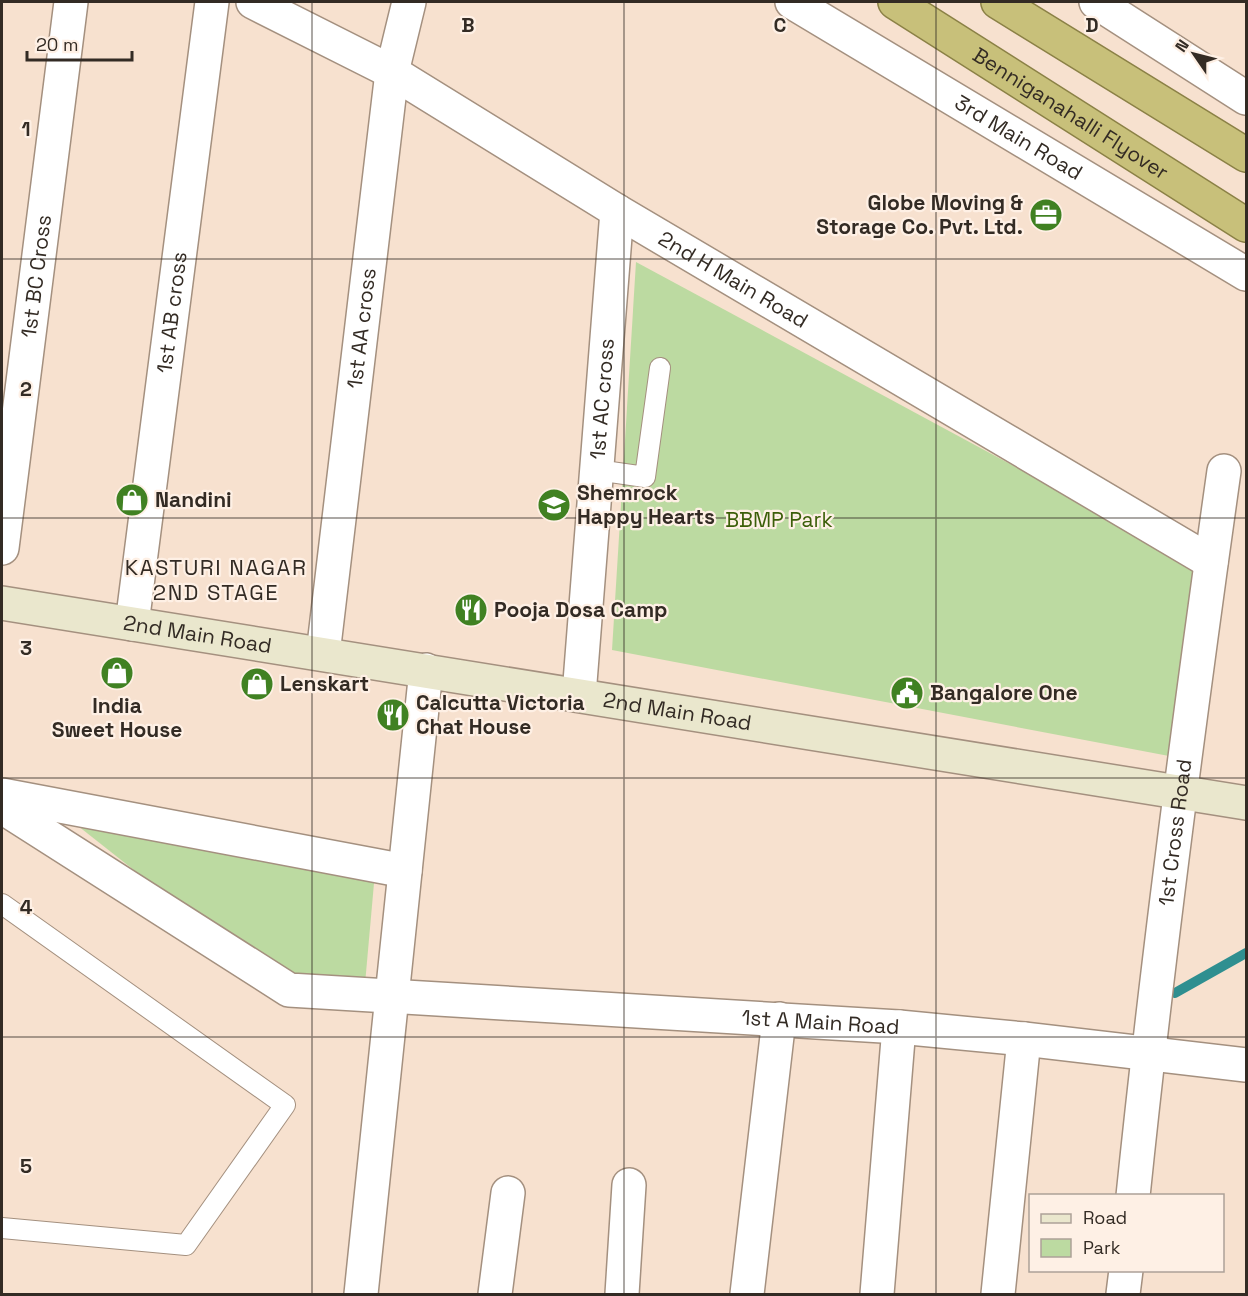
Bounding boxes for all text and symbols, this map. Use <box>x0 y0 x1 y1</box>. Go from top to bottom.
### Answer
text: B <box>461 12 475 38</box>
text: C <box>774 12 787 38</box>
text: D <box>1085 12 1099 38</box>
scale bar <box>27 24 132 62</box>
north arrow <box>1164 24 1224 84</box>
text: 20 m <box>36 33 79 56</box>
text: N <box>1170 35 1194 56</box>
street label: Benniganahalli Flyover <box>968 41 1174 185</box>
street label: 3rd Main Road <box>950 89 1088 186</box>
text: 1 <box>21 116 31 142</box>
place label: Globe Moving & Storage Co. Pvt. Ltd. <box>816 189 1024 240</box>
office icon: Globe Moving & Storage Co. Pvt. Ltd. <box>1028 197 1064 233</box>
street label: 1st BC Cross <box>15 213 57 339</box>
street label: 2nd H Main Road <box>654 225 813 334</box>
street label: 1st AB cross <box>150 250 193 375</box>
street label: 1st AA cross <box>341 266 382 390</box>
street label: 1st AC cross <box>584 337 620 461</box>
text: 2 <box>20 376 32 402</box>
place label: Shemrock Happy Hearts <box>577 479 715 530</box>
shop icon: Nandini <box>114 482 150 518</box>
place label: Nandini <box>155 486 232 513</box>
school or university icon: Shemrock Happy Hearts <box>536 487 572 523</box>
park label: BBMP Park <box>725 506 833 533</box>
district label: KASTURI NAGAR 2ND STAGE <box>125 553 307 606</box>
restaurant icon: Pooja Dosa Camp <box>453 592 489 628</box>
place label: Pooja Dosa Camp <box>494 596 667 623</box>
street label: 2nd Main Road <box>122 609 274 659</box>
text: 3 <box>20 635 32 661</box>
shop icon: India Sweet House <box>99 655 135 691</box>
shop icon: Lenskart <box>239 666 275 702</box>
place label: Lenskart <box>280 670 369 697</box>
public building icon: Bangalore One <box>889 675 925 711</box>
place label: Bangalore One <box>930 679 1078 706</box>
street label: 2nd Main Road <box>601 686 753 736</box>
place label: Calcutta Victoria Chat House <box>416 689 585 740</box>
place label: India Sweet House <box>52 692 182 743</box>
restaurant icon: Calcutta Victoria Chat House <box>375 697 411 733</box>
street label: 1st Cross Road <box>1152 757 1198 907</box>
text: 4 <box>20 894 33 920</box>
street label: 1st A Main Road <box>741 1003 900 1040</box>
text: 5 <box>20 1153 32 1179</box>
legend <box>1029 1194 1224 1272</box>
text: Road <box>1083 1206 1127 1229</box>
text: Park <box>1083 1236 1121 1259</box>

